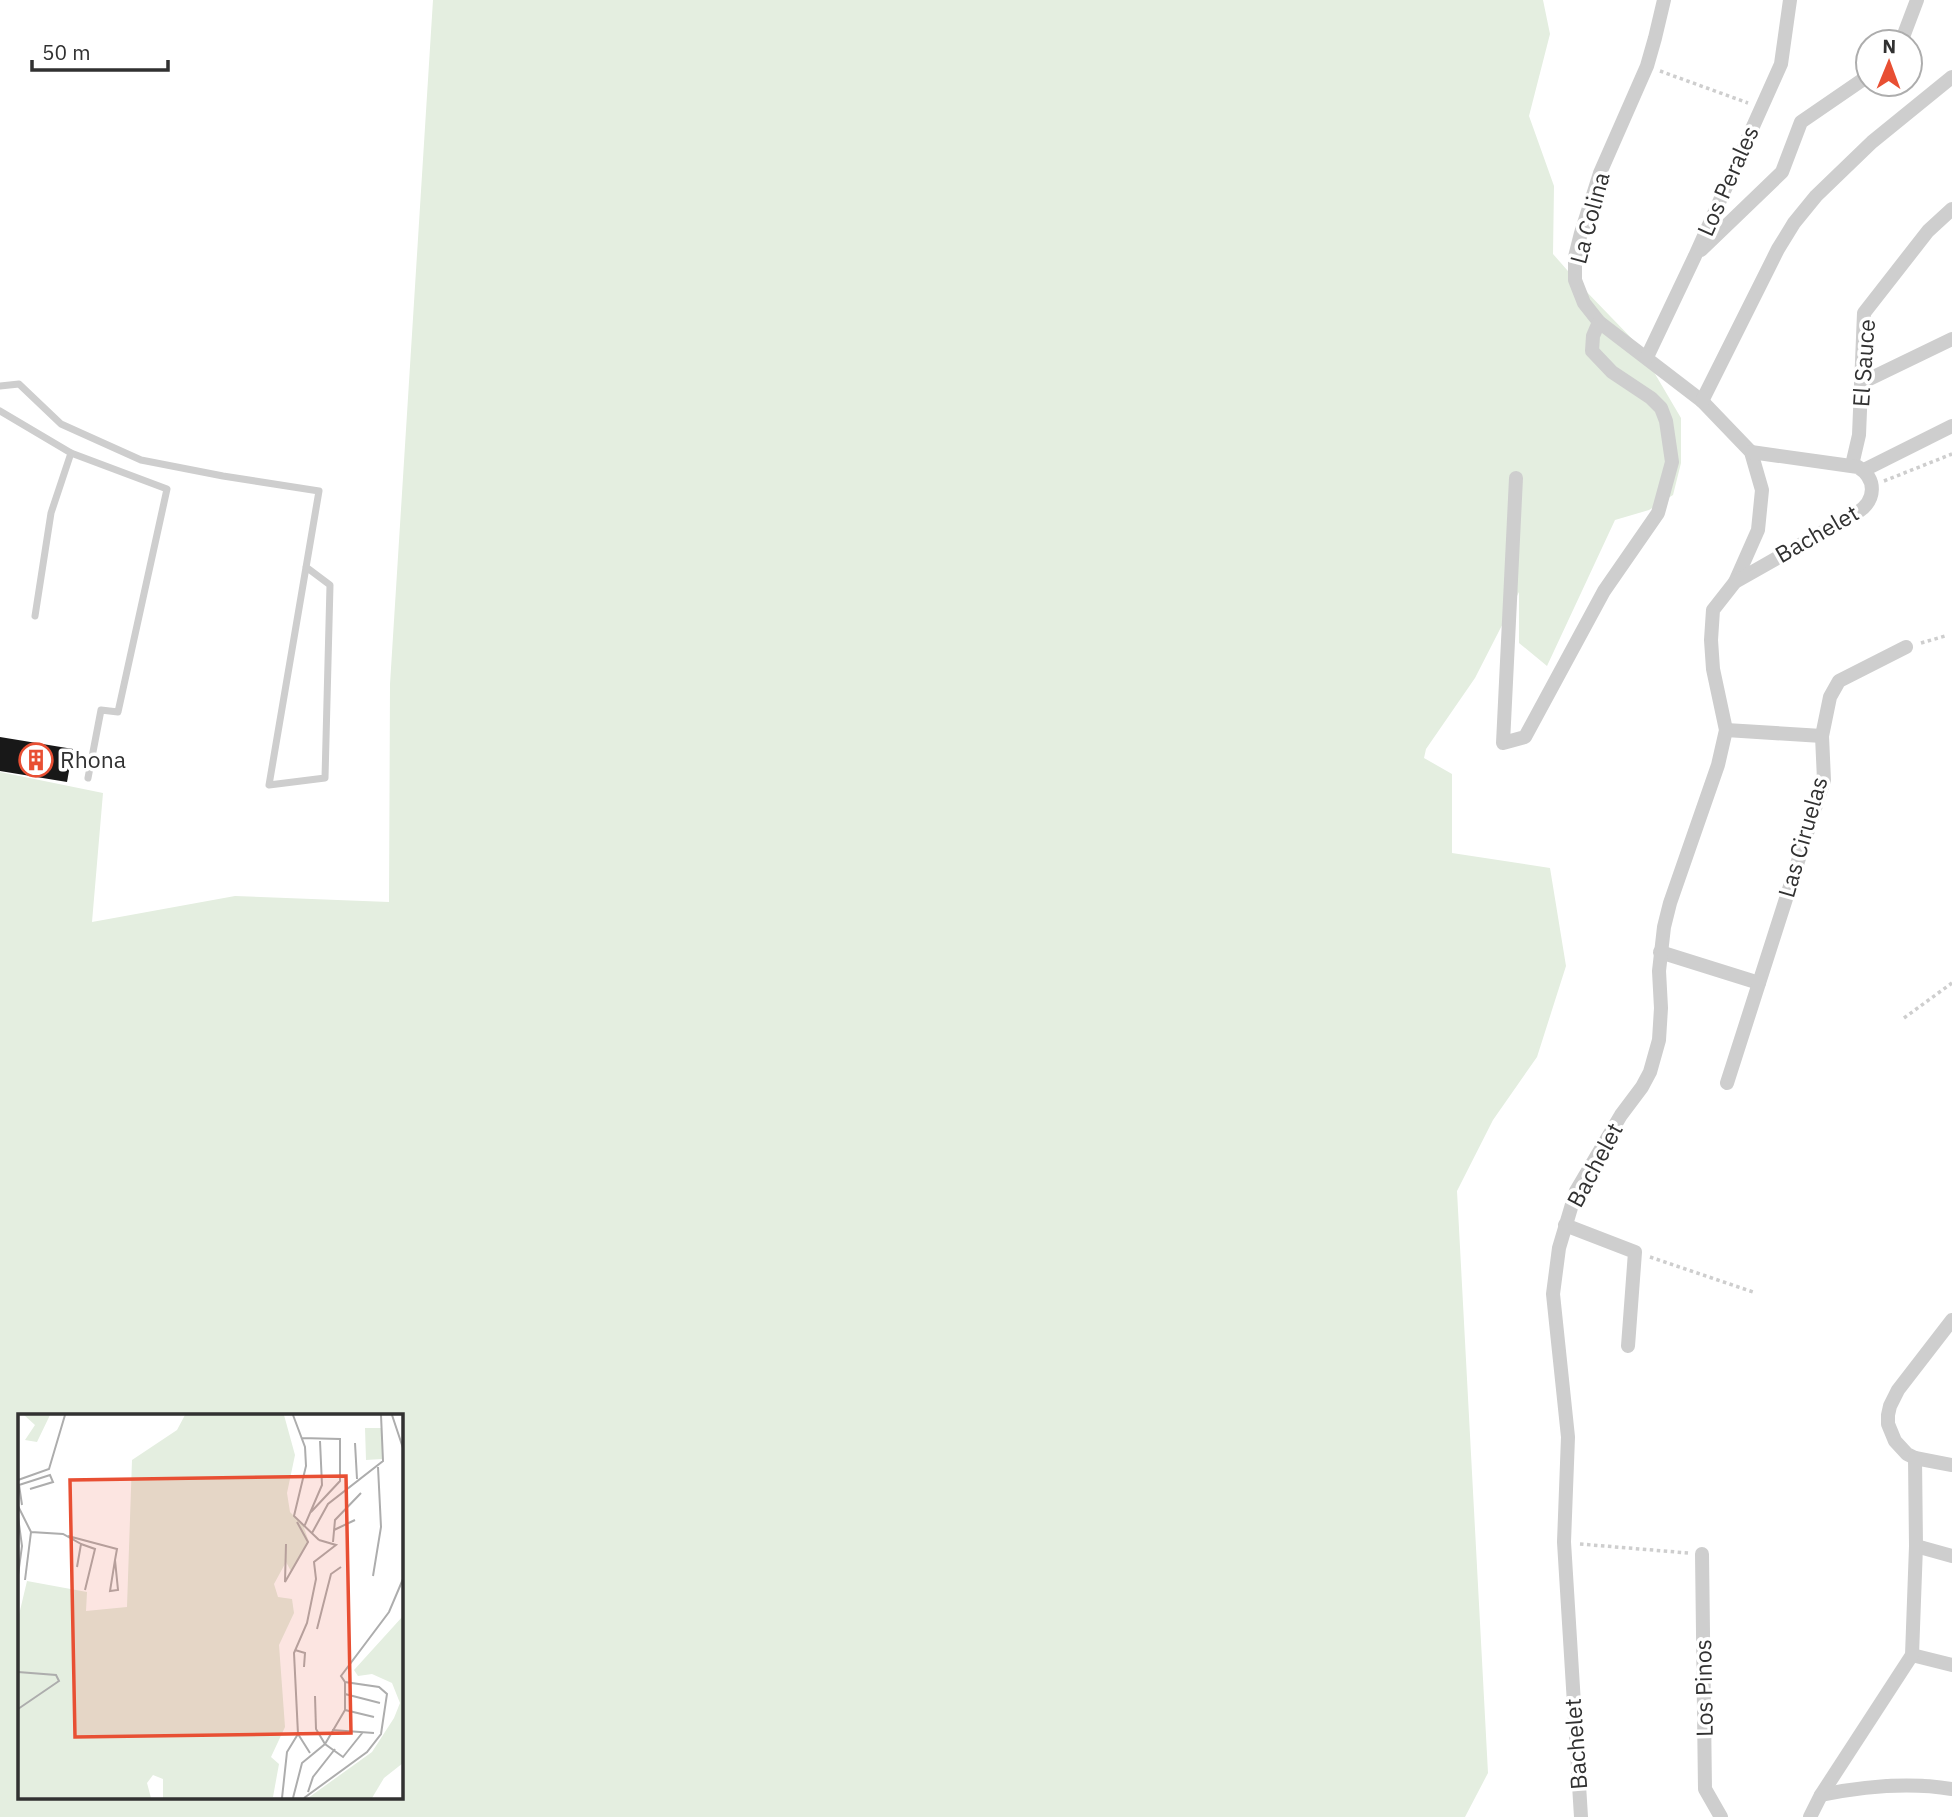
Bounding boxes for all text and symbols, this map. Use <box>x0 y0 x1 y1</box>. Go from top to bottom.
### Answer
scale bar <box>32 28 168 72</box>
north arrow <box>1854 28 1924 98</box>
text: N <box>1882 34 1896 58</box>
text: 50 m <box>42 38 91 66</box>
street label: Los Perales <box>1689 121 1765 240</box>
street label: La Colina <box>1562 169 1616 267</box>
street label: El Sauce <box>1845 318 1881 408</box>
street label: Bachelet <box>1769 497 1864 569</box>
building icon: Rhona <box>17 741 55 779</box>
place label: Rhona <box>60 744 126 774</box>
street label: Las Ciruelas <box>1770 773 1834 901</box>
street label: Bachelet <box>1559 1117 1629 1212</box>
inset map <box>18 1414 402 1800</box>
street label: Los Pinos <box>1687 1639 1719 1737</box>
street label: Bachelet <box>1557 1697 1593 1791</box>

